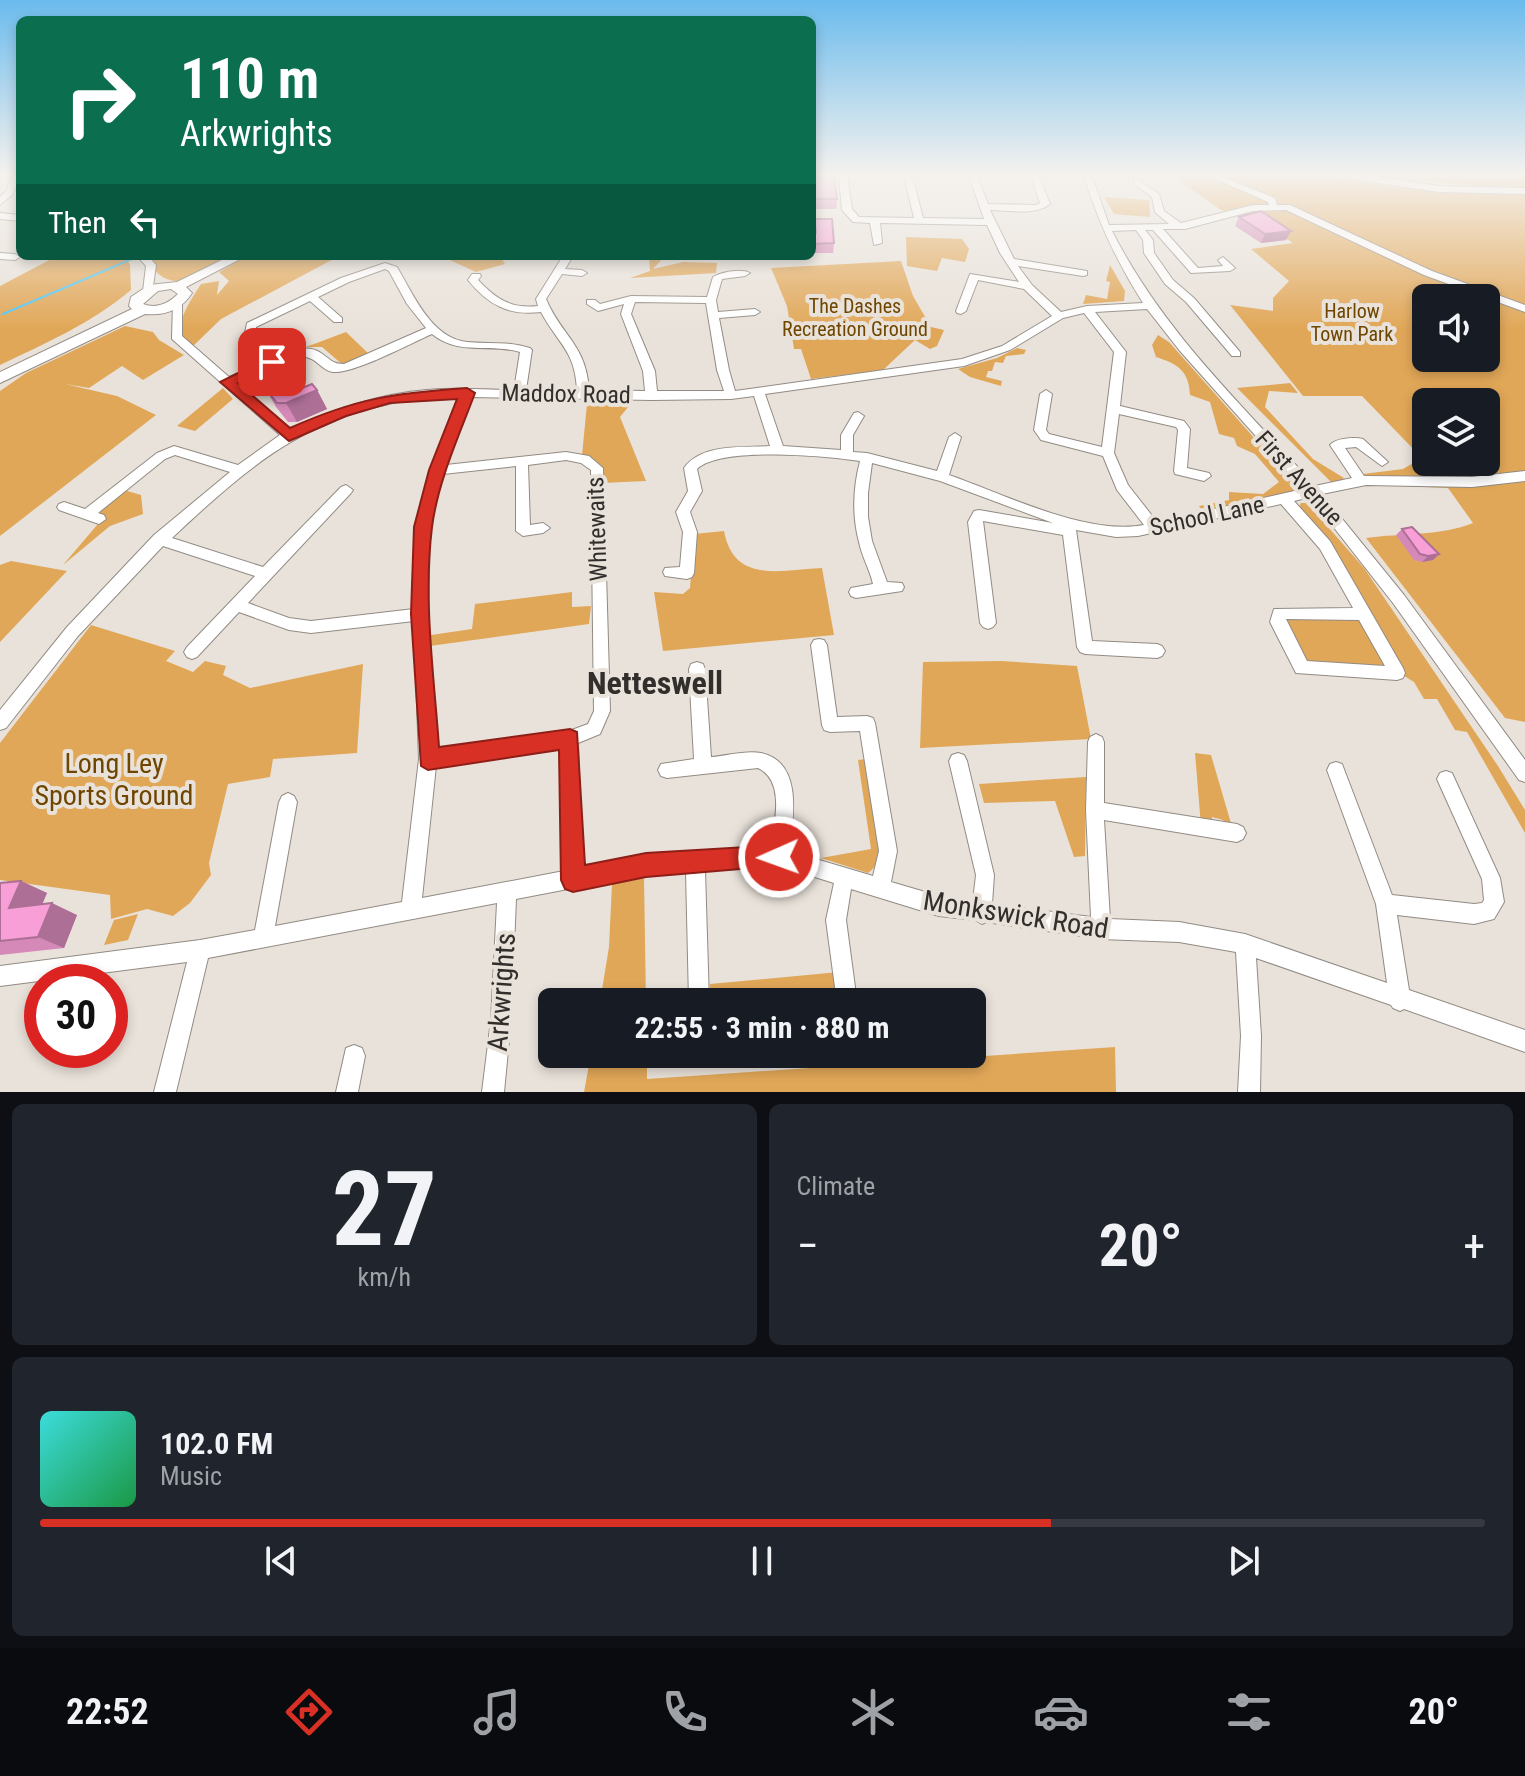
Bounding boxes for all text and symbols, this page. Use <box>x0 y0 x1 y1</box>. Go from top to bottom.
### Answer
text: 110 m <box>180 46 319 112</box>
icon: right <box>48 48 152 152</box>
text: Arkwrights <box>180 113 333 155</box>
icon: left <box>123 200 167 244</box>
text: Then <box>48 205 107 240</box>
map controls <box>1412 284 1500 476</box>
button: sound <box>1412 284 1500 372</box>
park label: The Dashes Recreation Ground <box>782 294 928 341</box>
park label: Harlow Town Park <box>1311 299 1393 346</box>
pin <box>238 328 306 396</box>
icon: arrive <box>250 340 294 384</box>
street label: Maddox Road <box>501 379 631 409</box>
button: layers <box>1412 388 1500 476</box>
street label: First Avenue <box>1249 425 1349 531</box>
street label: Whitewaits <box>581 476 613 582</box>
street label: School Lane <box>1147 490 1267 542</box>
district label: Netteswell <box>587 664 723 702</box>
park label: Long Ley Sports Ground <box>35 747 193 812</box>
position arrow <box>737 815 821 899</box>
street label: Monkswick Road <box>921 884 1111 945</box>
street label: Arkwrights <box>481 932 522 1052</box>
speed limit sign: 30 <box>24 964 128 1068</box>
text: 22:55 · 3 min · 880 m <box>635 1010 889 1045</box>
text: 27 <box>332 1149 437 1270</box>
text: Climate <box>797 1171 875 1201</box>
text: 20° <box>1099 1210 1183 1281</box>
text: − <box>797 1220 819 1272</box>
text: + <box>1463 1220 1485 1272</box>
text: km/h <box>358 1262 411 1292</box>
text: 102.0 FM <box>160 1426 273 1461</box>
text: Music <box>160 1461 222 1491</box>
icon: previous <box>259 1539 303 1583</box>
icon: pause <box>740 1539 784 1583</box>
icon: next <box>1222 1539 1266 1583</box>
icon: directions <box>281 1684 337 1740</box>
icon: music <box>469 1684 525 1740</box>
icon: phone <box>657 1684 713 1740</box>
icon: climate <box>845 1684 901 1740</box>
icon: car <box>1033 1684 1089 1740</box>
icon: filters <box>1221 1684 1277 1740</box>
text: 22:52 <box>66 1691 149 1733</box>
text: 20° <box>1409 1691 1459 1733</box>

